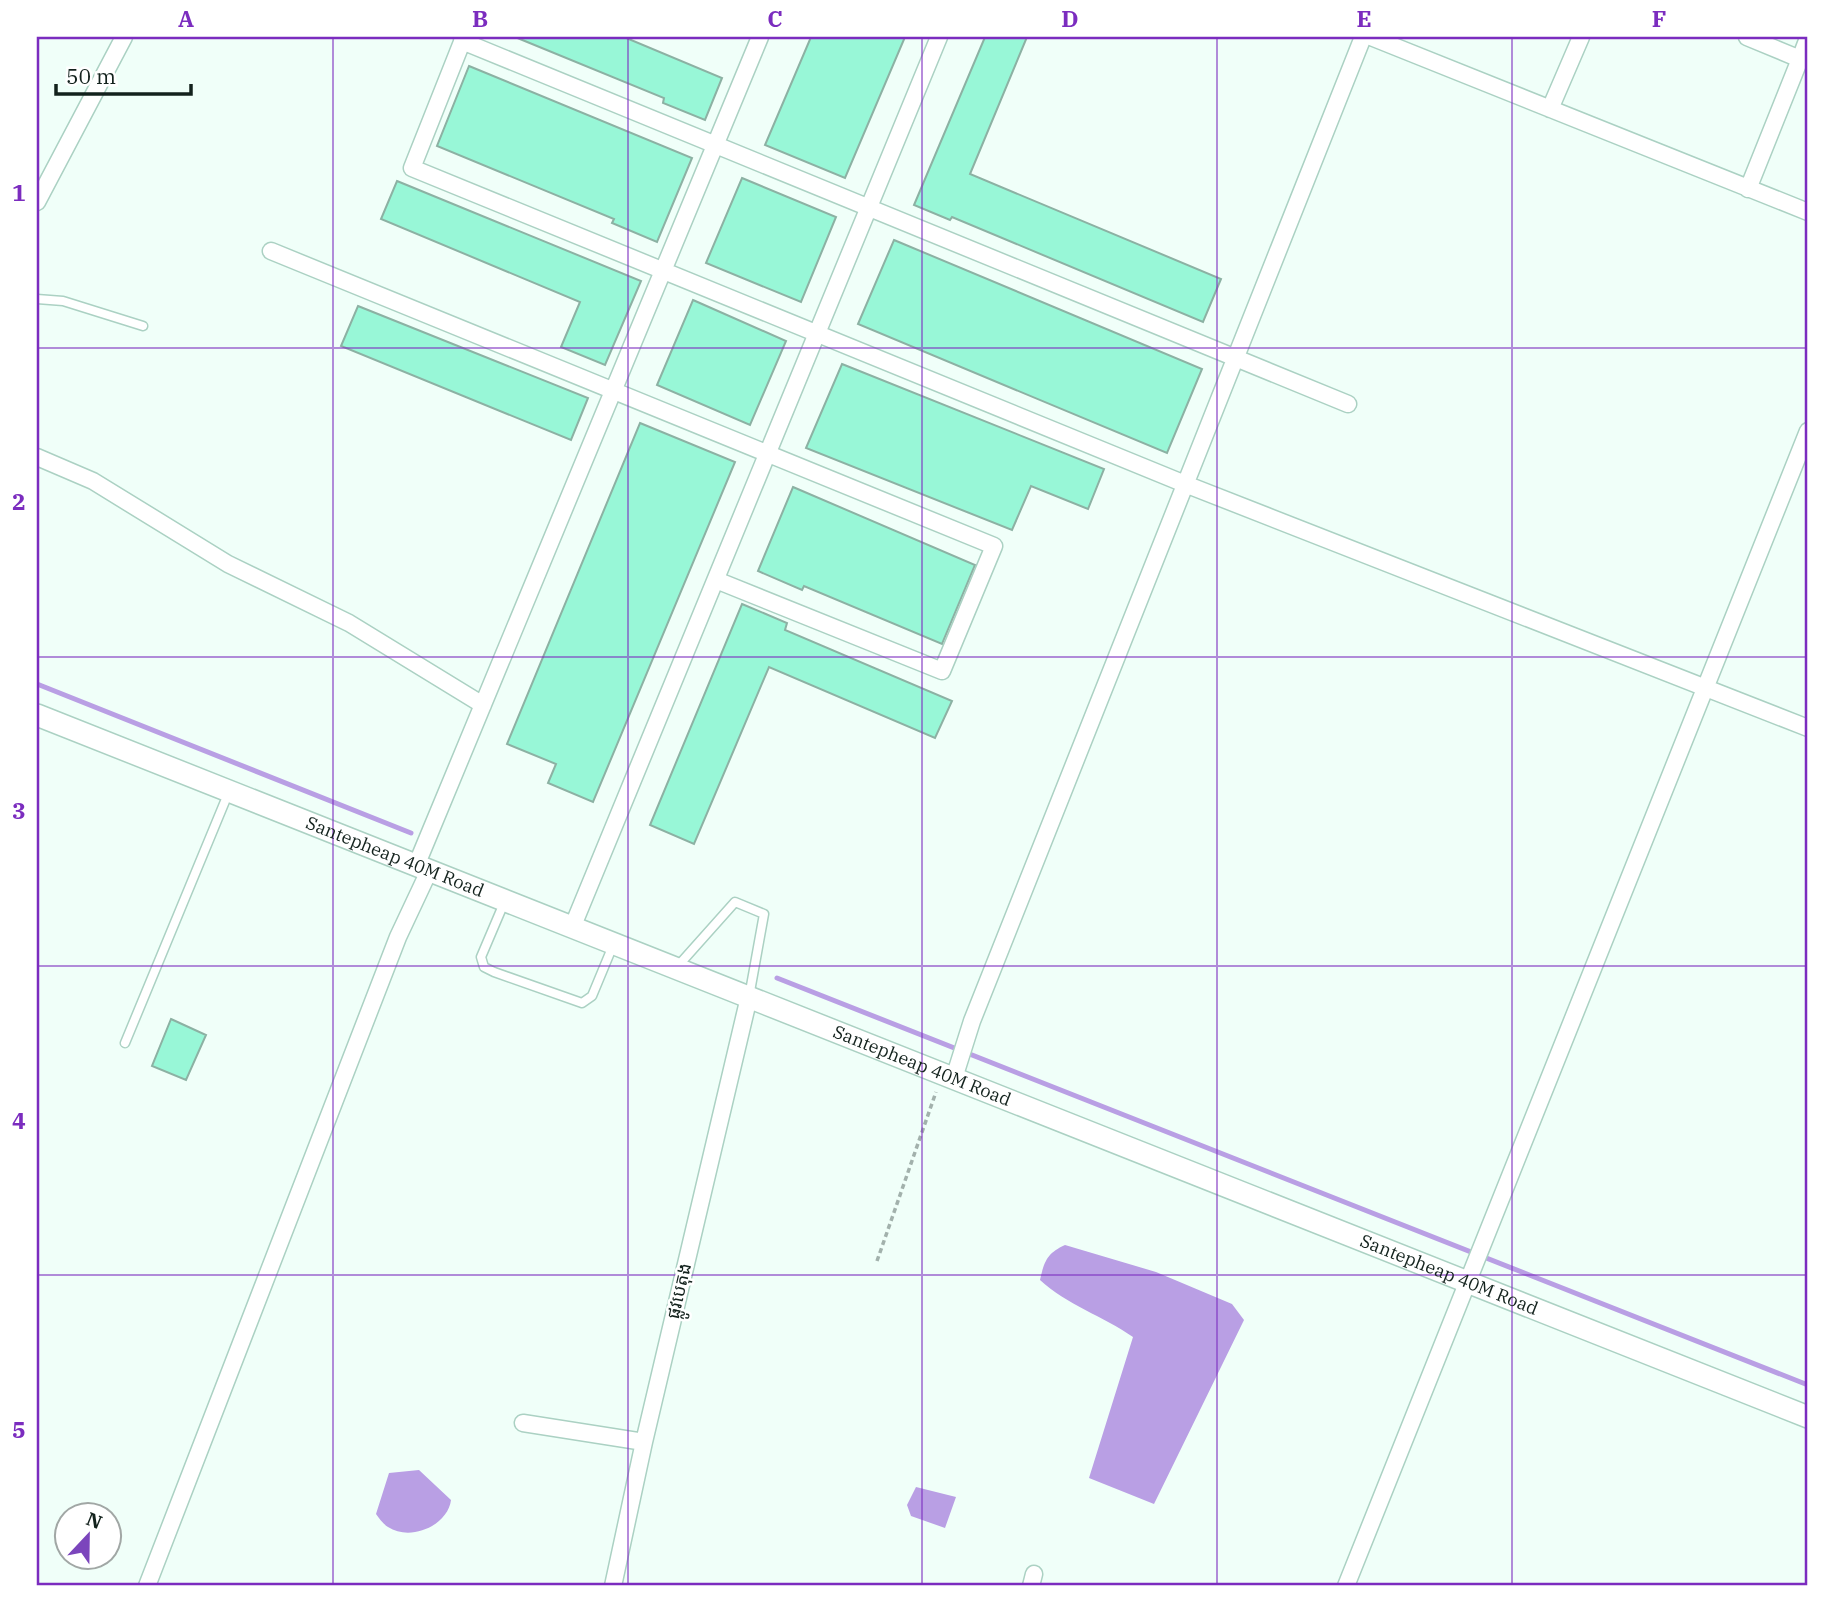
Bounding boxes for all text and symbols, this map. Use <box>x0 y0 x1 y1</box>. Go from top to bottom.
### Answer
text: A <box>178 3 194 33</box>
text: B <box>472 3 488 33</box>
text: C <box>767 3 783 33</box>
text: D <box>1061 3 1079 33</box>
text: E <box>1356 3 1372 33</box>
text: F <box>1652 3 1666 33</box>
scale bar <box>56 52 191 96</box>
text: 50 m <box>66 62 116 90</box>
text: 1 <box>12 177 26 207</box>
text: 2 <box>12 486 26 516</box>
text: 3 <box>12 795 26 825</box>
street label: Santepheap 40M Road <box>303 811 487 902</box>
street label: Santepheap 40M Road <box>830 1020 1015 1111</box>
text: 4 <box>12 1105 26 1135</box>
street label: Santepheap 40M Road <box>1357 1229 1542 1320</box>
street label: ផ្លូវបេតុង <box>661 1261 701 1322</box>
text: 5 <box>12 1414 26 1444</box>
north arrow <box>52 1500 122 1570</box>
text: N <box>83 1506 106 1534</box>

